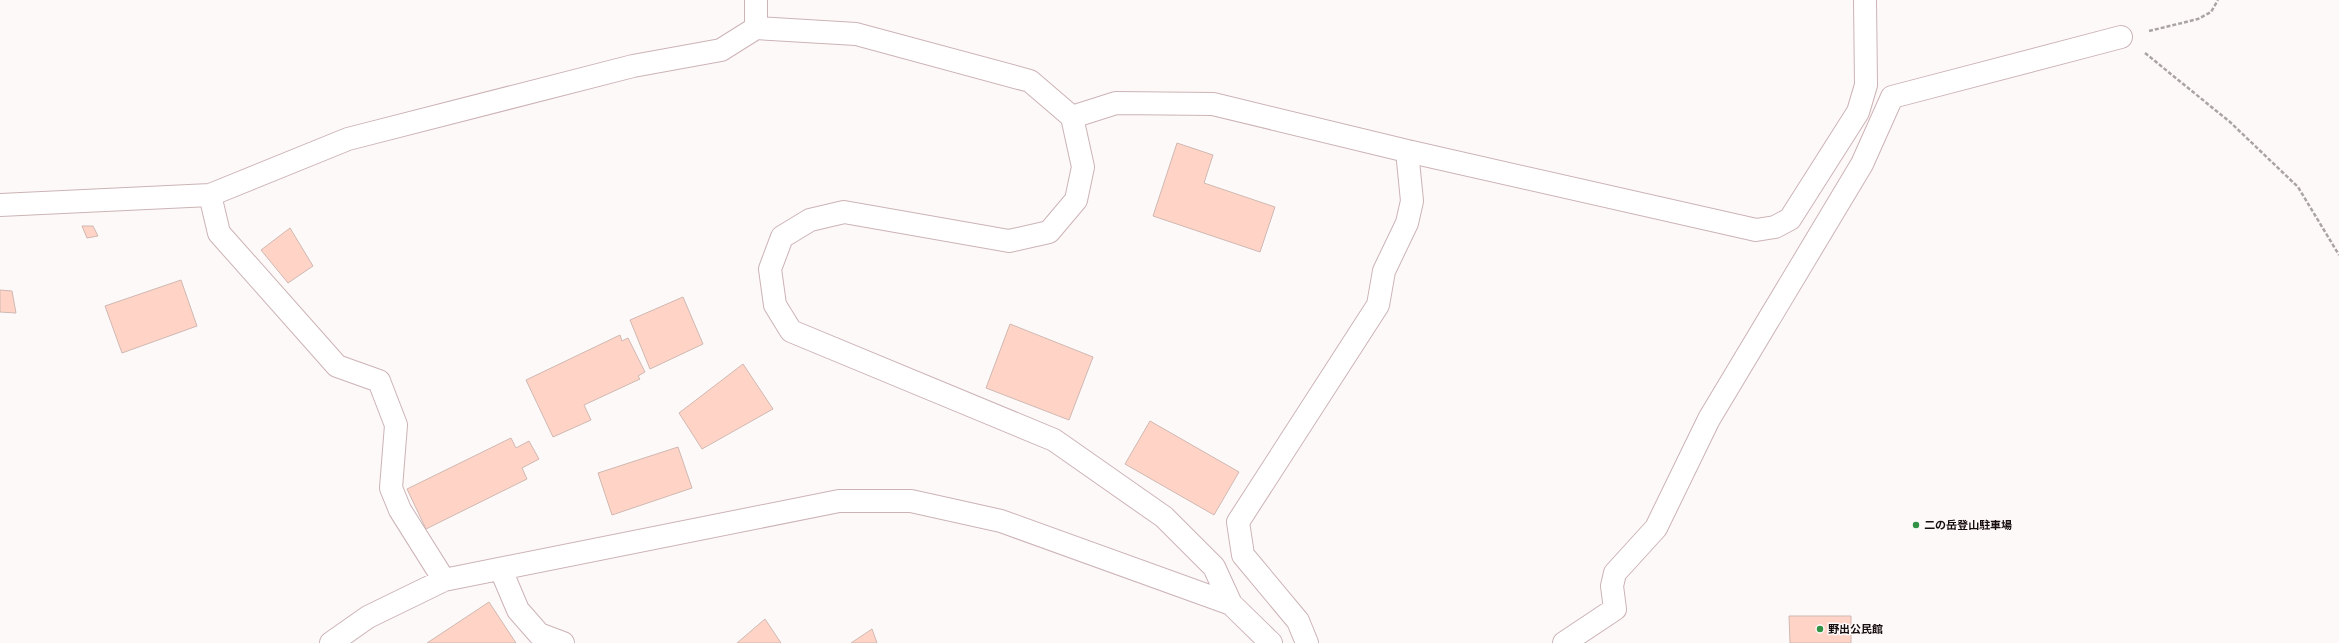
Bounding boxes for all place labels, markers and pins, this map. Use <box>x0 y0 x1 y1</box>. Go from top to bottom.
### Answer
place label: 二の岳登山駐車場 <box>1924 519 2012 532</box>
marker: 二の岳登山駐車場 <box>1911 520 1921 530</box>
place label: 野出公民館 <box>1828 623 1883 636</box>
marker: 野出公民館 <box>1815 624 1825 634</box>

